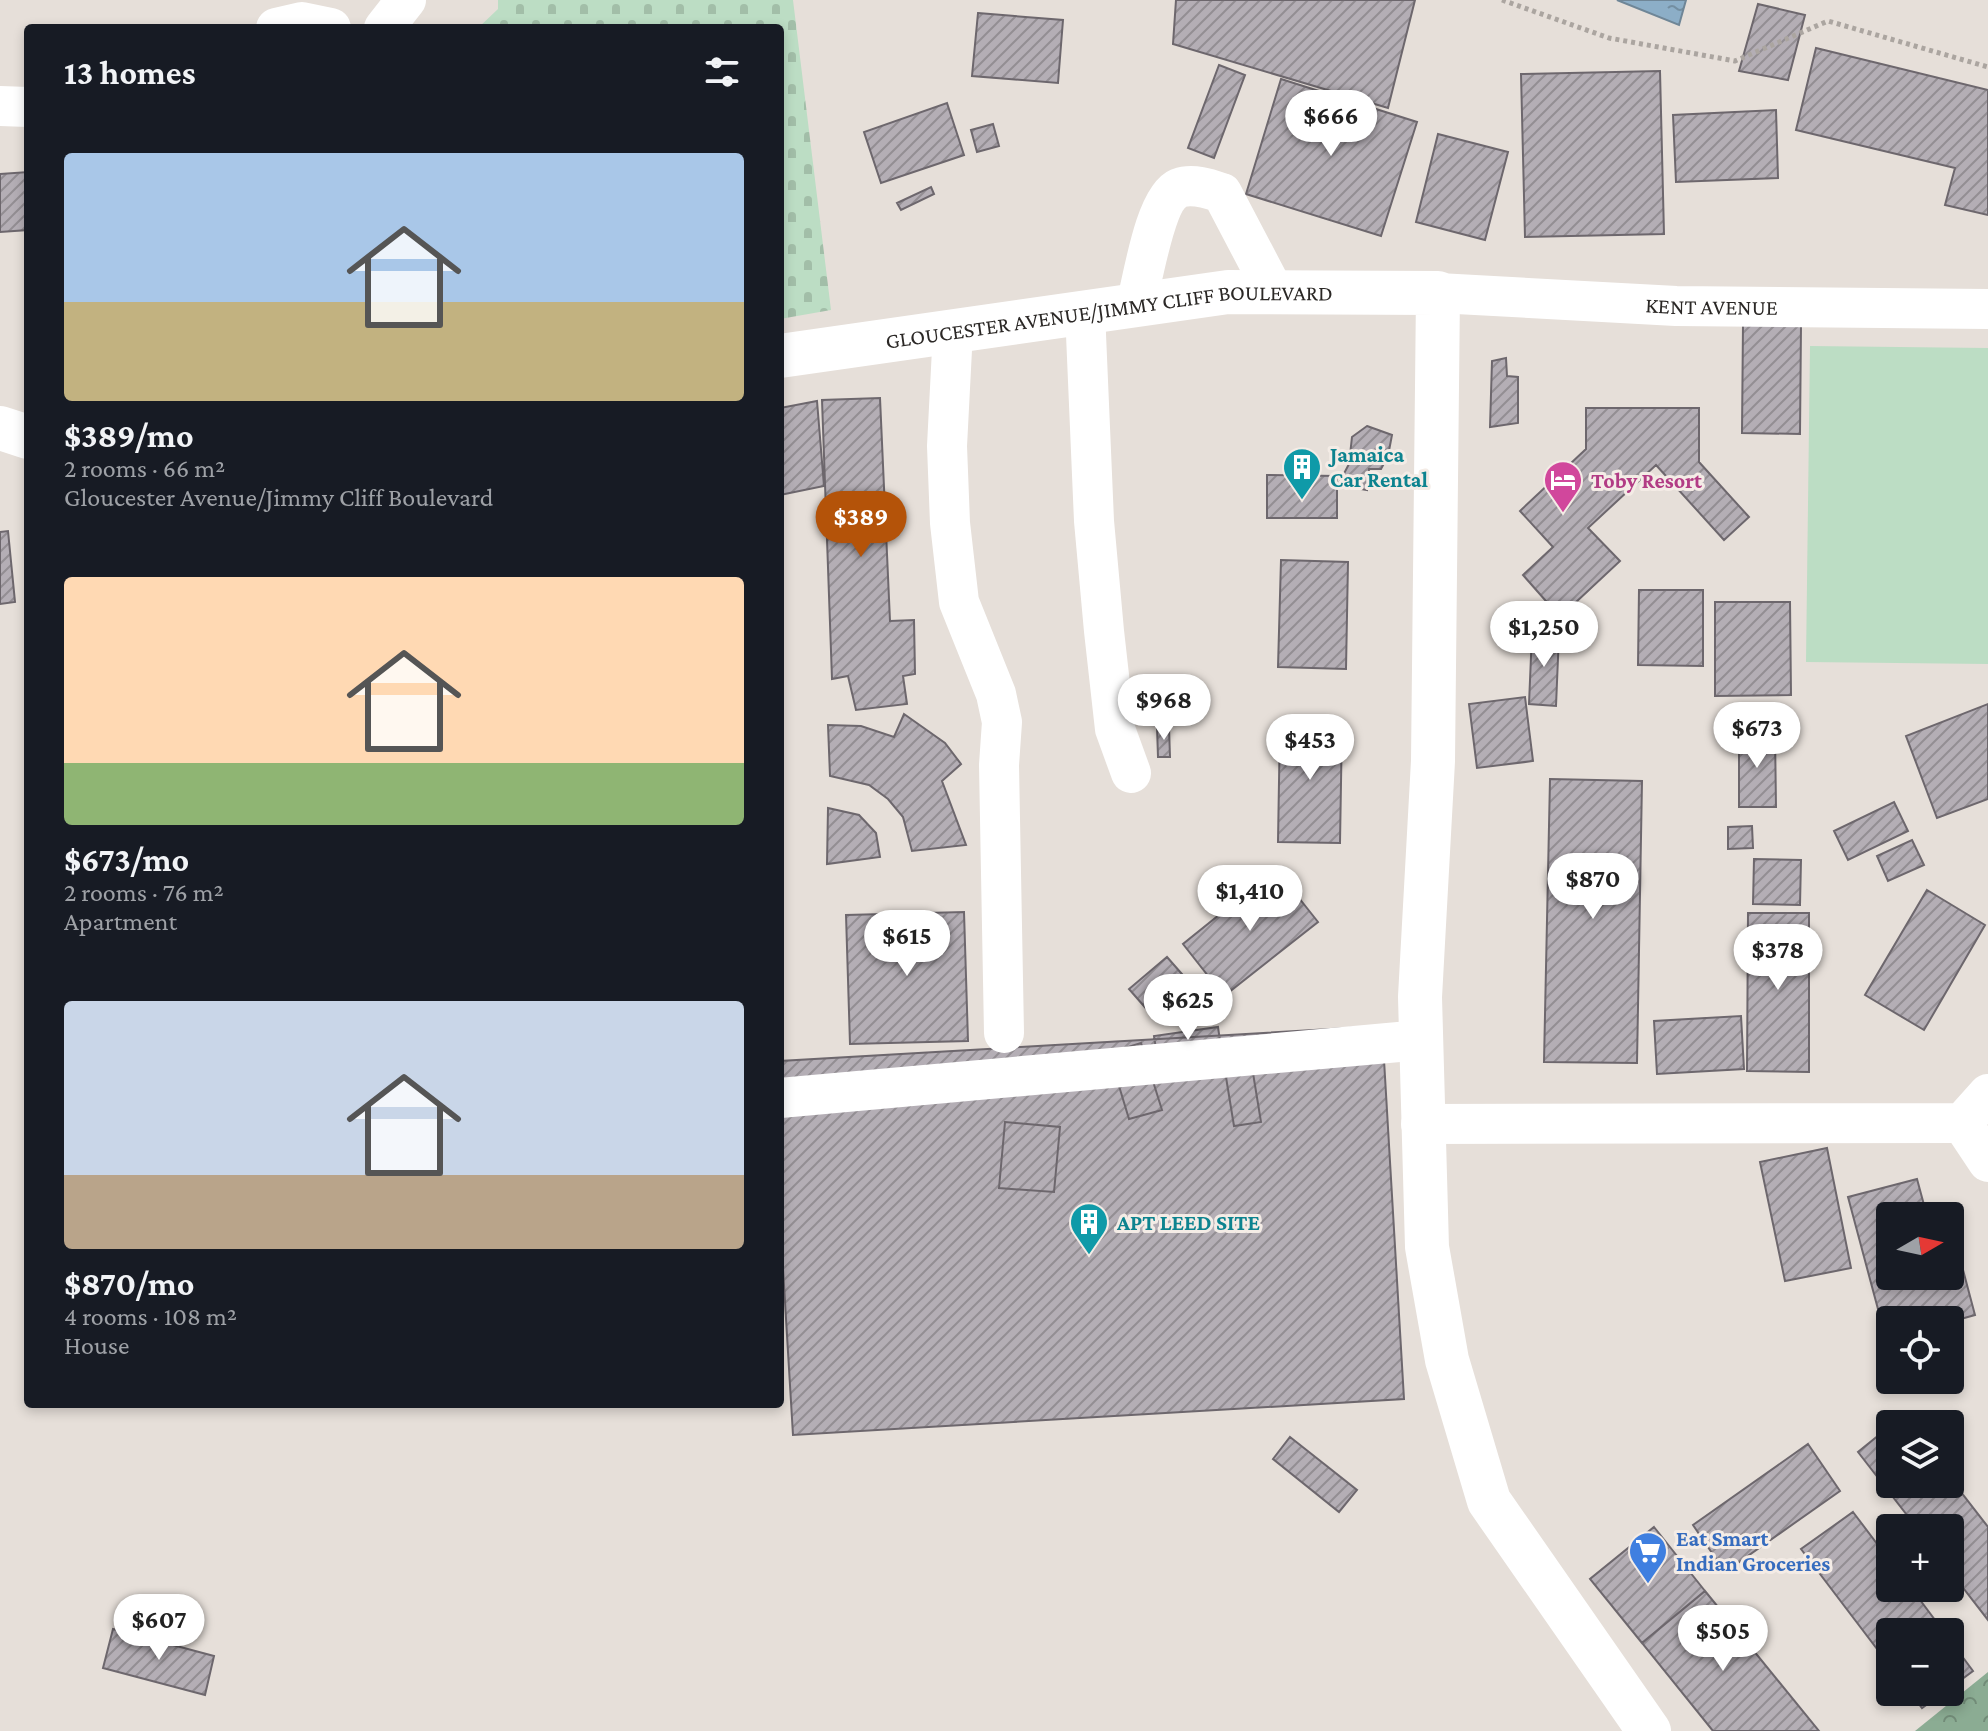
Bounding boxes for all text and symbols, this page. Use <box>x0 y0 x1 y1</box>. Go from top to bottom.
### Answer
icon: filters <box>700 50 744 94</box>
text: 13 homes <box>64 54 196 91</box>
pin: $666 <box>1284 90 1378 158</box>
text: $666 <box>1303 101 1359 130</box>
icon: home <box>332 205 476 349</box>
street label: GLOUCESTER AVENUE/JIMMY CLIFF BOULEVARD <box>884 280 1333 354</box>
street label: KENT AVENUE <box>1645 292 1778 320</box>
text: $389/mo <box>64 417 194 454</box>
place label: Jamaica Car Rental <box>1328 442 1428 492</box>
building icon: Jamaica Car Rental <box>1281 446 1323 501</box>
text: 2 rooms · 66 m² <box>64 454 225 483</box>
hotel icon: Toby Resort <box>1542 459 1584 514</box>
place label: Toby Resort <box>1591 468 1703 493</box>
text: Gloucester Avenue/Jimmy Cliff Boulevard <box>64 483 493 512</box>
pin: $389 <box>814 491 908 559</box>
text: $389 <box>834 502 888 531</box>
pin: $1,250 <box>1479 601 1609 669</box>
text: $1,250 <box>1508 612 1580 641</box>
icon: home <box>332 629 476 773</box>
pin: $968 <box>1117 674 1211 742</box>
text: $968 <box>1136 685 1192 714</box>
pin: $673 <box>1710 702 1804 770</box>
text: $673 <box>1731 713 1783 742</box>
pin: $453 <box>1263 714 1357 782</box>
text: $453 <box>1284 725 1336 754</box>
text: $673/mo <box>64 841 189 878</box>
pin: $870 <box>1546 853 1640 921</box>
text: $870 <box>1565 864 1621 893</box>
pin: $1,410 <box>1185 865 1315 933</box>
text: $1,410 <box>1215 876 1285 905</box>
text: 2 rooms · 76 m² <box>64 878 224 907</box>
text: Apartment <box>64 907 177 936</box>
pin: $615 <box>860 910 954 978</box>
text: $615 <box>882 921 932 950</box>
pin: $378 <box>1731 924 1825 992</box>
text: $378 <box>1752 935 1804 964</box>
pin: $625 <box>1141 974 1235 1042</box>
text: $625 <box>1162 985 1214 1014</box>
icon: home <box>332 1053 476 1197</box>
building icon: APT LEED SITE <box>1068 1201 1110 1256</box>
north arrow <box>1876 1202 1964 1290</box>
map controls <box>1876 1202 1964 1706</box>
place label: APT LEED SITE <box>1116 1210 1260 1235</box>
text: $870/mo <box>64 1265 194 1302</box>
text: 4 rooms · 108 m² <box>64 1302 237 1331</box>
button: locate <box>1876 1306 1964 1394</box>
text: House <box>64 1331 129 1360</box>
button: layers <box>1876 1410 1964 1498</box>
button: + <box>1876 1514 1964 1602</box>
place label: Eat Smart Indian Groceries <box>1676 1526 1830 1576</box>
supermarket icon: Eat Smart Indian Groceries <box>1627 1530 1669 1585</box>
pin: $607 <box>112 1594 206 1662</box>
text: $607 <box>132 1605 186 1634</box>
pin: $505 <box>1676 1605 1770 1673</box>
text: $505 <box>1696 1616 1750 1645</box>
button: − <box>1876 1618 1964 1706</box>

